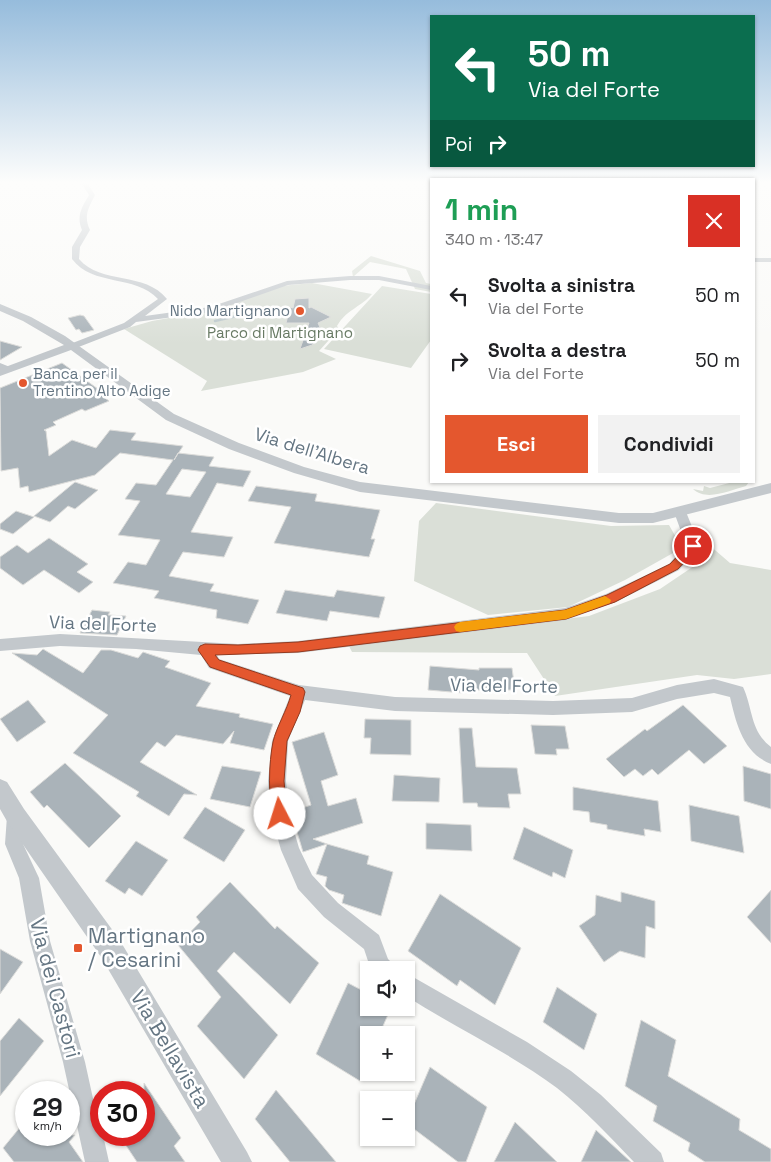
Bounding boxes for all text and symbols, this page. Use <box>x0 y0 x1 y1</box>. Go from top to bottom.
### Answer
text: 50 m <box>528 32 610 76</box>
icon: left <box>445 35 510 100</box>
text: Via del Forte <box>528 75 660 103</box>
icon: right <box>483 130 511 158</box>
text: Poi <box>445 132 473 157</box>
text: 1 min <box>445 190 518 229</box>
button: close <box>688 195 740 247</box>
text: 340 m · 13:47 <box>445 229 543 250</box>
text: Svolta a sinistra <box>488 273 635 298</box>
icon: left <box>445 282 473 310</box>
text: 50 m <box>695 283 740 308</box>
text: Via del Forte <box>488 298 584 319</box>
place label: Nido Martignano <box>170 301 290 320</box>
marker: Nido Martignano <box>294 305 306 317</box>
park label: Parco di Martignano <box>207 323 353 342</box>
text: Svolta a destra <box>488 338 626 363</box>
icon: right <box>445 347 473 375</box>
text: 50 m <box>695 348 740 373</box>
text: Via del Forte <box>488 363 584 384</box>
place label: Banca per il Trentino Alto Adige <box>33 364 171 400</box>
marker: Banca per il Trentino Alto Adige <box>17 377 29 389</box>
button: Esci <box>445 415 588 473</box>
button: Condividi <box>598 415 740 473</box>
street label: Via dell'Albera <box>252 422 373 479</box>
pin <box>672 525 714 567</box>
icon: arrive <box>679 532 707 560</box>
street label: Via del Forte <box>49 610 157 637</box>
street label: Via del Forte <box>450 673 558 698</box>
position arrow <box>253 787 305 839</box>
street label: Via dei Castori <box>24 915 87 1061</box>
place label: Martignano / Cesarini <box>88 922 205 973</box>
marker: Martignano / Cesarini <box>72 942 84 954</box>
map controls <box>360 961 415 1146</box>
button: sound <box>360 961 415 1016</box>
street label: Via Bellavista <box>125 985 216 1113</box>
button: + <box>360 1026 415 1081</box>
speed limit sign: 30 <box>90 1081 155 1146</box>
text: 29 <box>32 1091 63 1123</box>
button: − <box>360 1091 415 1146</box>
text: km/h <box>33 1118 62 1134</box>

